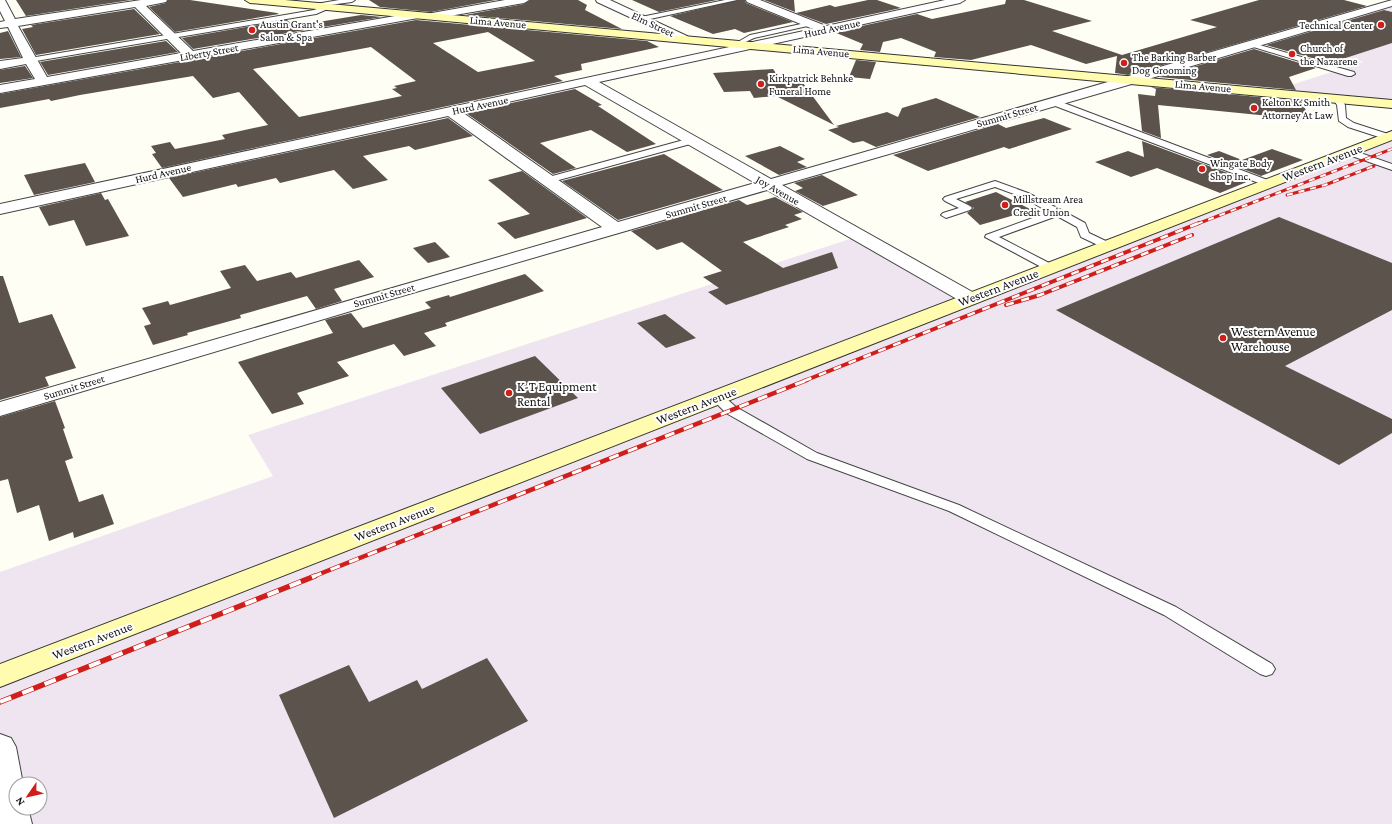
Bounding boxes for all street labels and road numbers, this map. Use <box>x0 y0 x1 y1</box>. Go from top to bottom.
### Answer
street label: Elm Street <box>630 9 676 39</box>
street label: Lima Avenue <box>469 14 527 30</box>
street label: Hurd Avenue <box>803 16 861 40</box>
street label: Liberty Street <box>179 41 240 64</box>
street label: Lima Avenue <box>792 43 850 59</box>
street label: Lima Avenue <box>1174 78 1232 94</box>
street label: Hurd Avenue <box>451 93 509 117</box>
street label: Summit Street <box>975 100 1039 129</box>
street label: Western Avenue <box>1280 140 1365 185</box>
street label: Hurd Avenue <box>134 161 192 185</box>
street label: Joy Avenue <box>753 172 802 208</box>
street label: Summit Street <box>664 191 728 220</box>
street label: Western Avenue <box>956 265 1041 310</box>
street label: Summit Street <box>352 280 416 309</box>
street label: Summit Street <box>42 372 106 402</box>
street label: Western Avenue <box>654 383 739 428</box>
street label: Western Avenue <box>352 500 437 545</box>
street label: Western Avenue <box>50 618 135 663</box>

